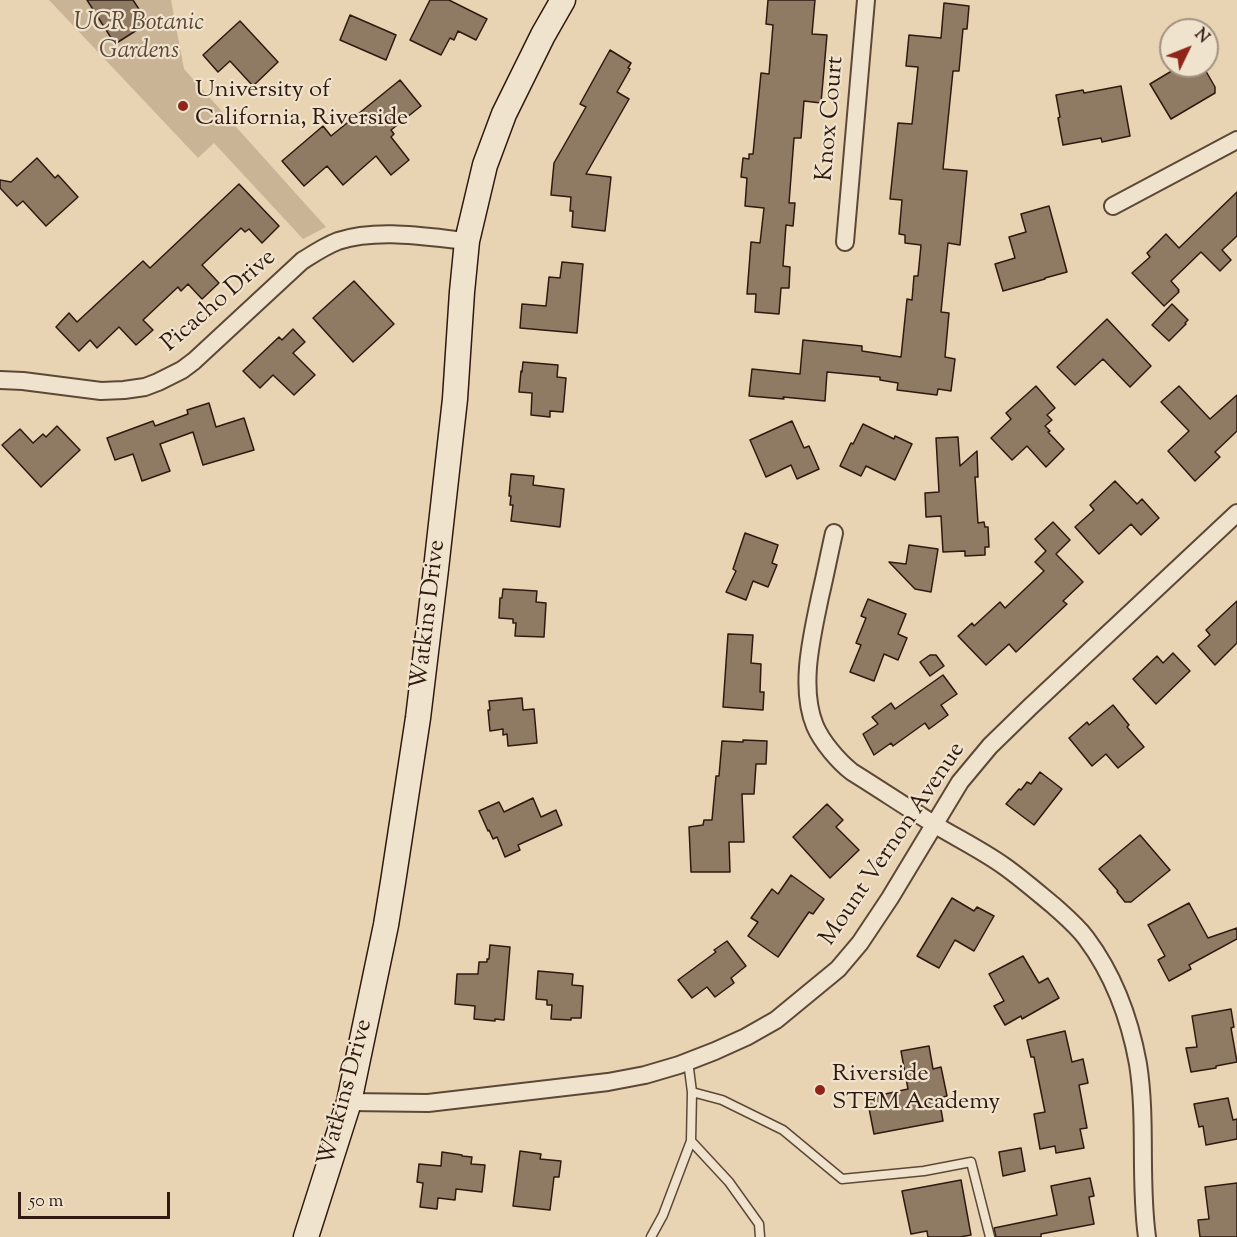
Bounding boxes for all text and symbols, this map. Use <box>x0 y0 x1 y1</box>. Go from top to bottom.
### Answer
park label: UCR Botanic Gardens <box>74 11 204 67</box>
north arrow <box>1159 18 1219 78</box>
text: N <box>1188 24 1214 49</box>
street label: Knox Court <box>812 55 852 183</box>
place label: University of California, Riverside <box>195 78 408 134</box>
marker: University of California, Riverside <box>176 99 190 113</box>
street label: Picacho Drive <box>157 245 283 359</box>
street label: Watkins Drive <box>407 538 453 692</box>
street label: Mount Vernon Avenue <box>815 738 973 952</box>
street label: Watkins Drive <box>314 1017 380 1169</box>
place label: Riverside STEM Academy <box>832 1062 1000 1118</box>
marker: Riverside STEM Academy <box>813 1083 827 1097</box>
scale bar <box>21 1180 172 1218</box>
text: 50 m <box>29 1189 63 1215</box>

